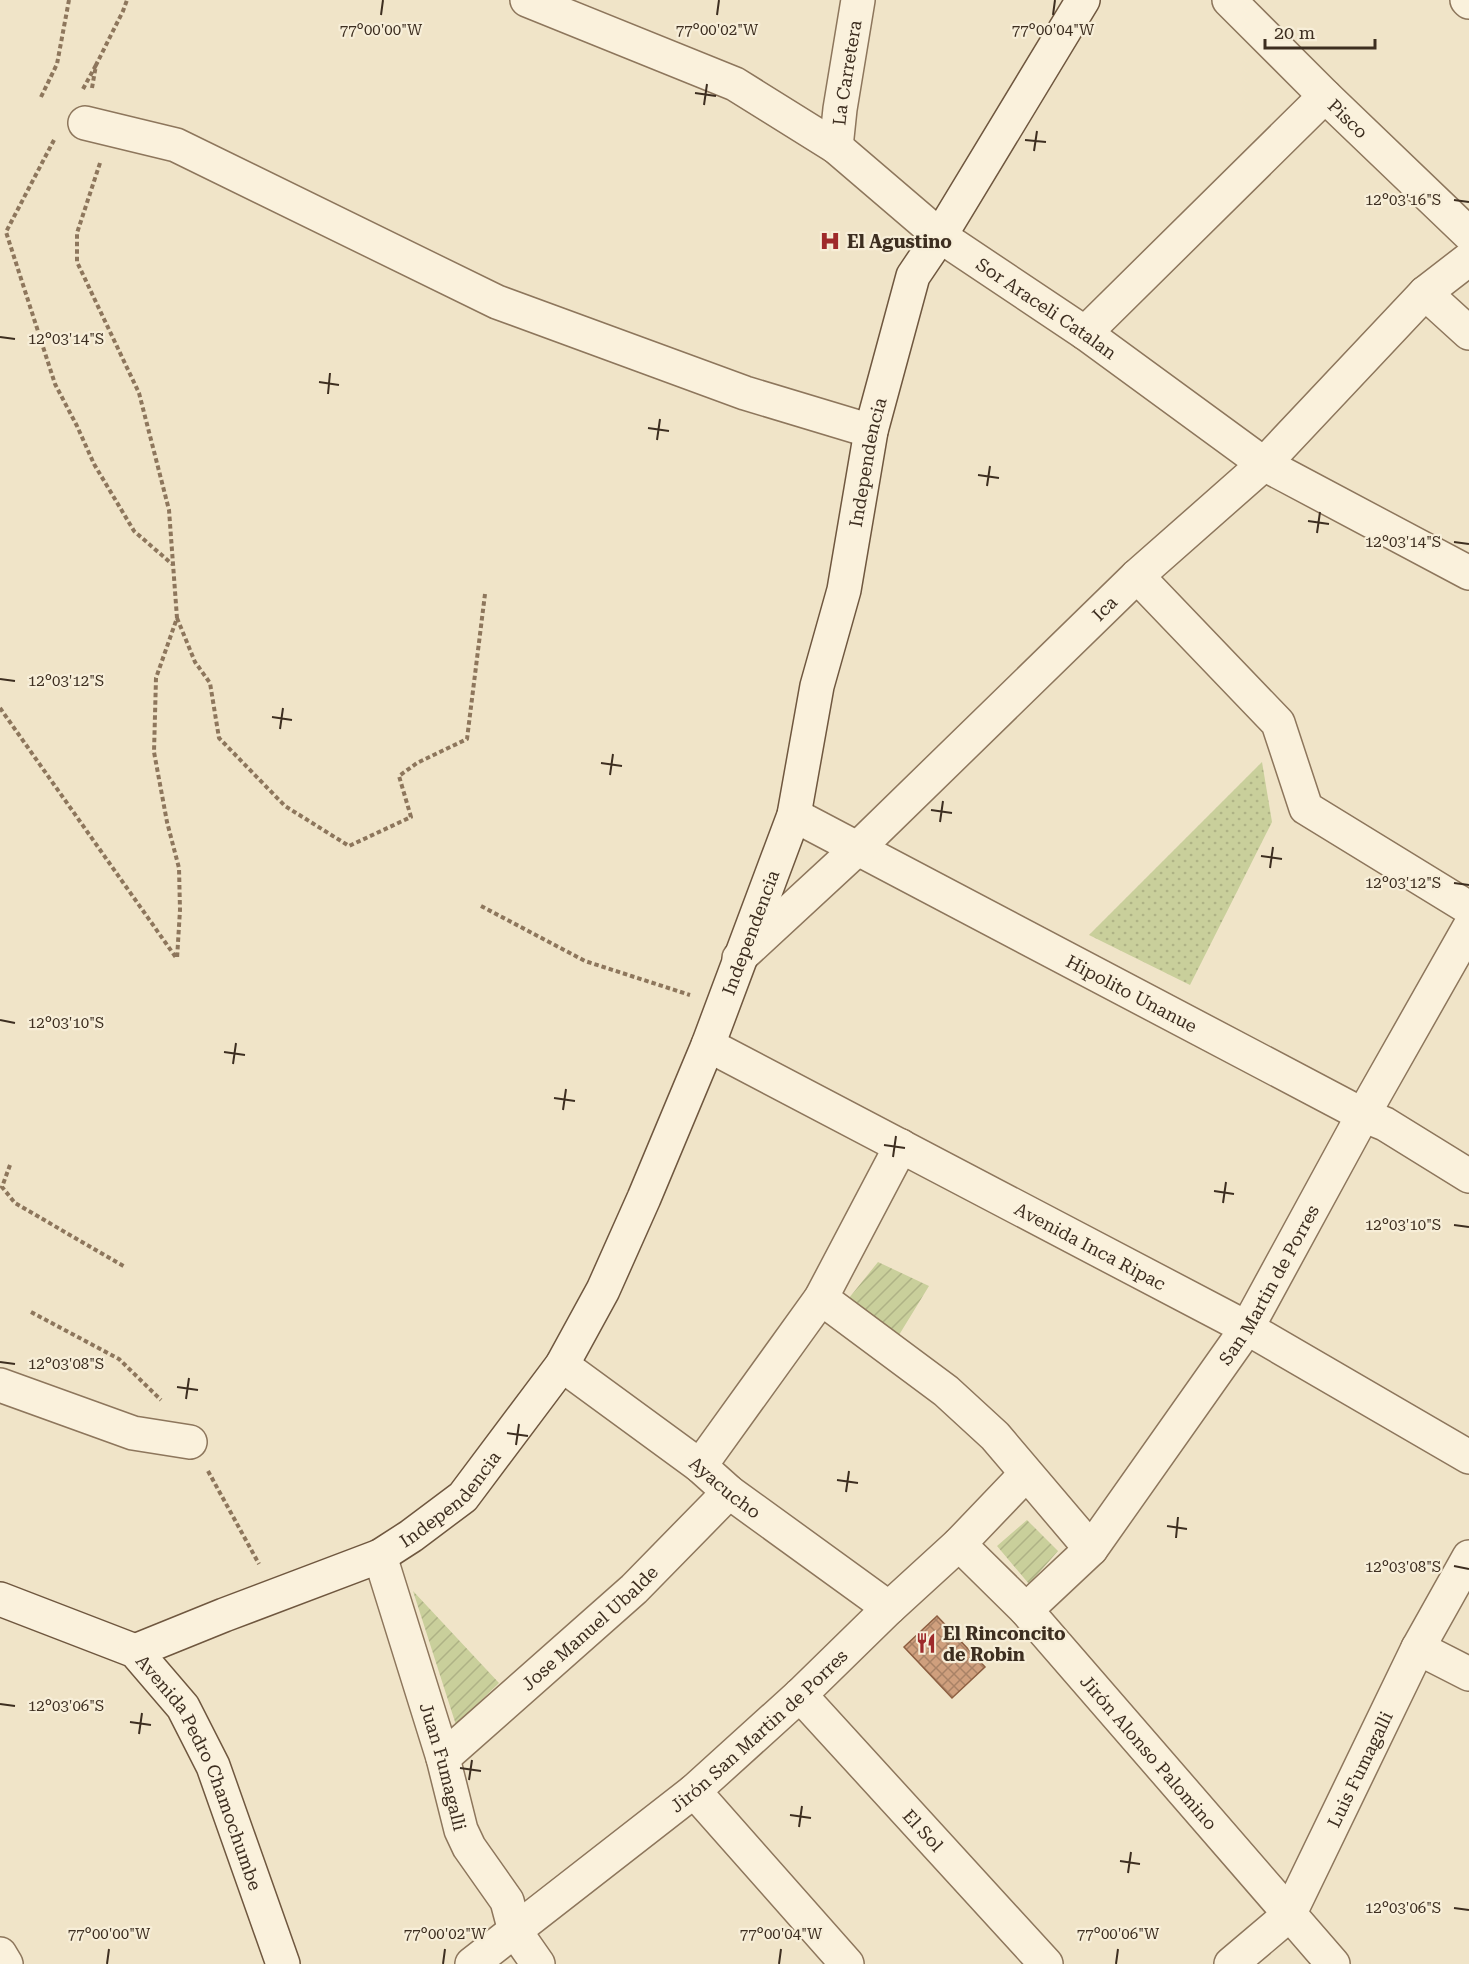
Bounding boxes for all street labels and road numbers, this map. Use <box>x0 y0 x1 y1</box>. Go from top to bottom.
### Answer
street label: La Carretera <box>828 18 865 126</box>
street label: Pisco <box>1324 94 1373 142</box>
street label: Sor Araceli Catalan <box>972 253 1121 364</box>
street label: Independencia <box>844 395 890 529</box>
street label: Ica <box>1087 591 1121 625</box>
street label: Independencia <box>717 867 783 998</box>
street label: Hipolito Unanue <box>1063 950 1201 1036</box>
street label: Avenida Inca Ripac <box>1011 1198 1170 1294</box>
street label: San Martin de Porres <box>1214 1201 1323 1369</box>
street label: Independencia <box>396 1446 505 1551</box>
street label: Ayacucho <box>686 1452 765 1522</box>
street label: Jose Manuel Ubalde <box>517 1561 662 1694</box>
street label: Jirón San Martin de Porres <box>666 1644 851 1816</box>
street label: Avenida Pedro Chamochumbe <box>132 1650 267 1893</box>
street label: Jirón Alonso Palomino <box>1076 1670 1222 1834</box>
street label: Juan Fumagalli <box>416 1700 471 1833</box>
street label: Luis Fumagalli <box>1323 1707 1397 1830</box>
street label: El Sol <box>899 1805 948 1856</box>

